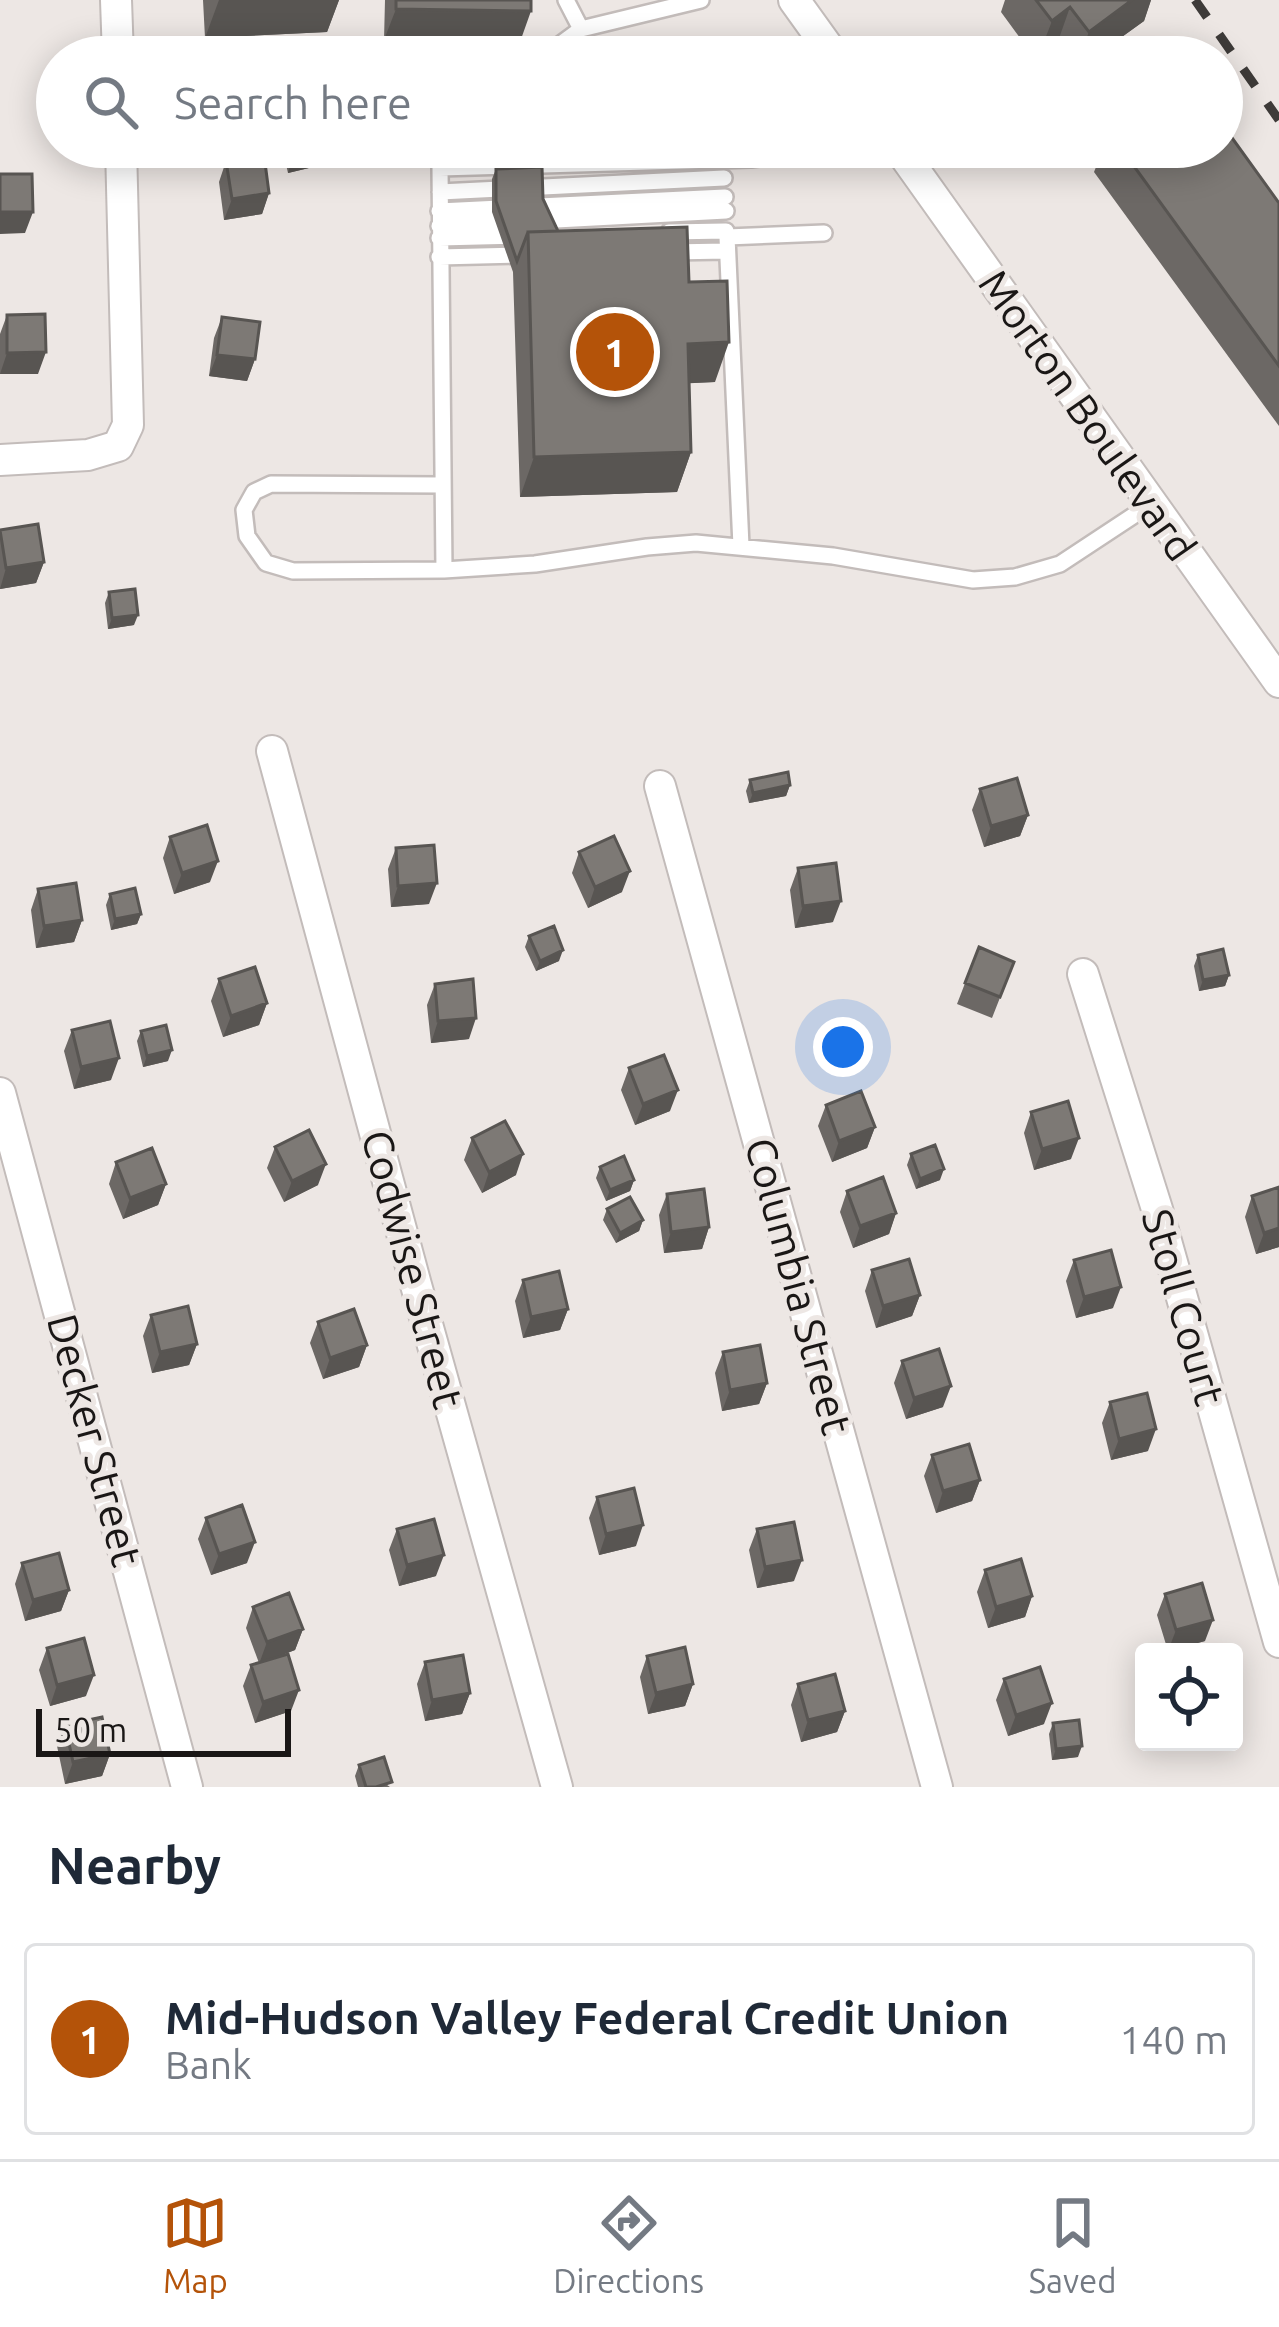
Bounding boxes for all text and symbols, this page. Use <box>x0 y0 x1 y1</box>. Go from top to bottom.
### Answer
search box <box>36 36 1243 168</box>
icon: search <box>78 69 144 135</box>
text: Search here <box>174 77 412 128</box>
street label: Morton Boulevard <box>970 261 1206 569</box>
pin: 1 <box>576 307 654 397</box>
your location <box>813 1017 873 1077</box>
street label: Codwise Street <box>353 1125 473 1413</box>
street label: Columbia Street <box>737 1133 861 1439</box>
street label: Stoll Court <box>1134 1204 1234 1410</box>
street label: Decker Street <box>39 1309 151 1571</box>
map controls <box>1135 1643 1243 1751</box>
button: locate <box>1135 1643 1243 1751</box>
scale bar <box>36 1703 291 1756</box>
text: 50 m <box>54 1711 127 1748</box>
text: Nearby <box>48 1836 221 1894</box>
text: Mid-Hudson Valley Federal Credit Union <box>165 1992 1009 2043</box>
text: 1 <box>79 2018 101 2061</box>
text: 140 m <box>1119 2018 1228 2061</box>
text: Bank <box>165 2043 252 2086</box>
tab: Map <box>162 2190 228 2299</box>
tab: Directions <box>553 2190 704 2299</box>
tab: Saved <box>1029 2190 1117 2299</box>

